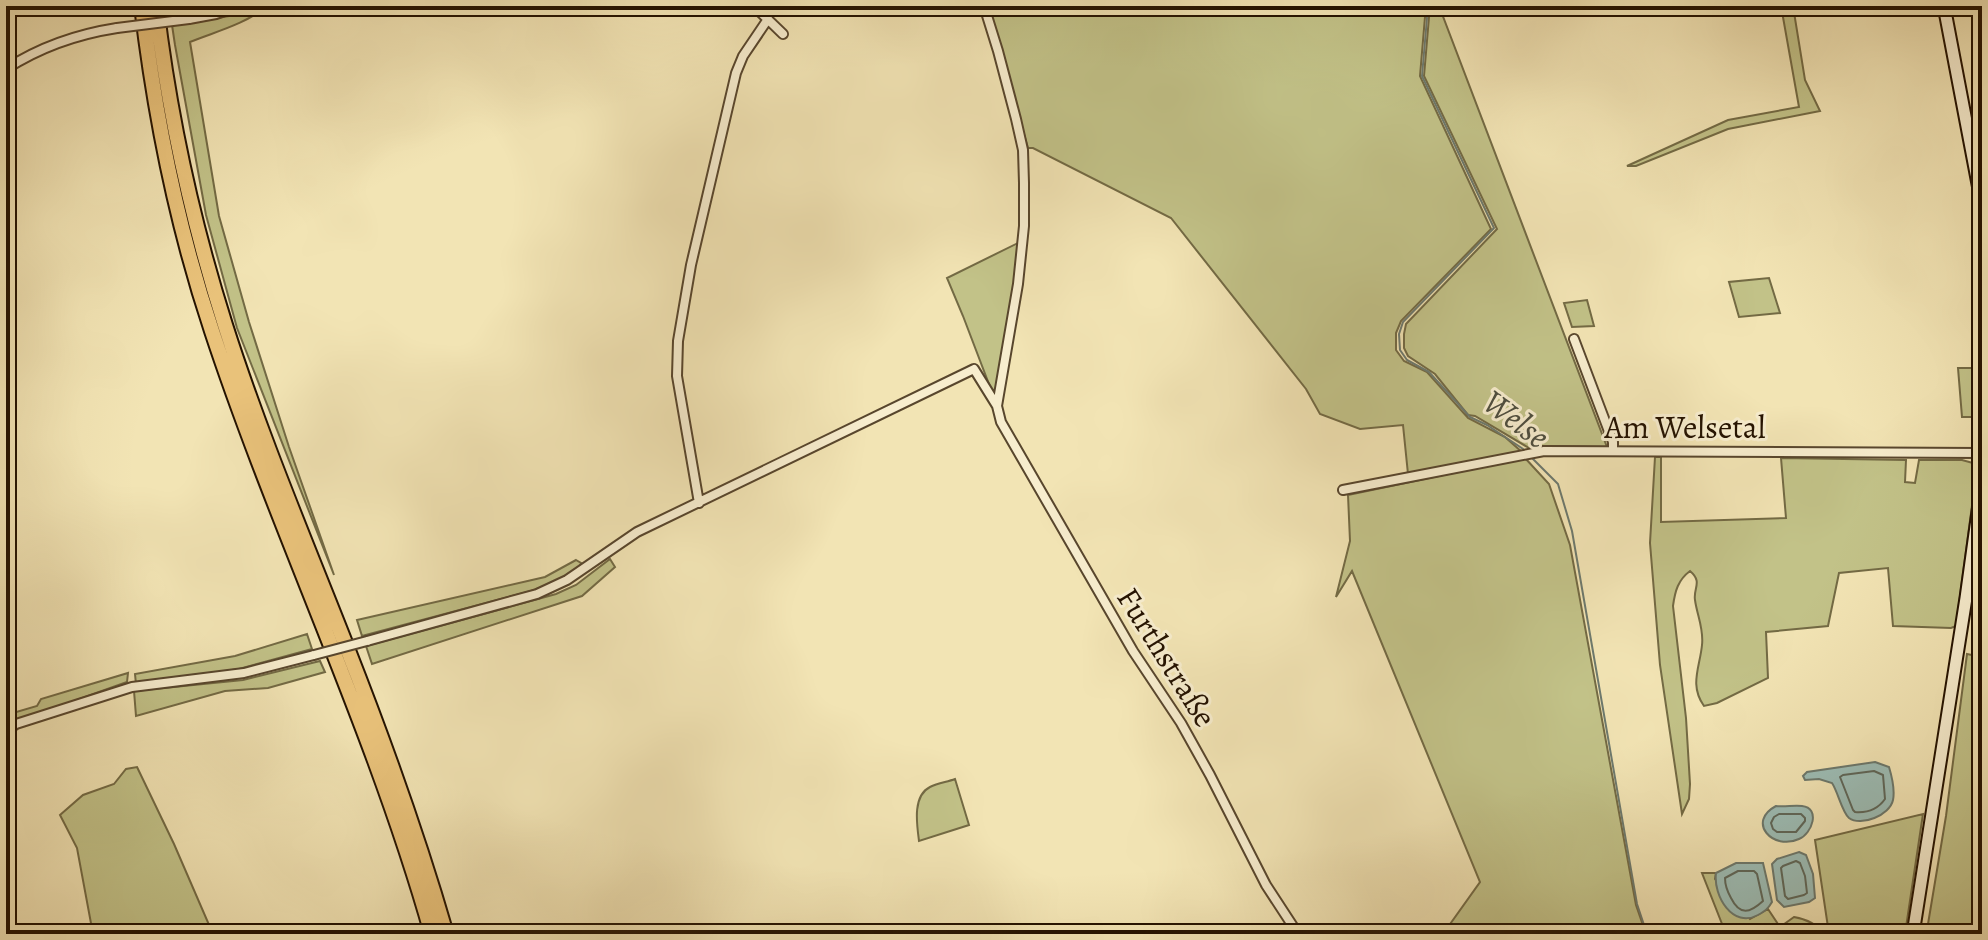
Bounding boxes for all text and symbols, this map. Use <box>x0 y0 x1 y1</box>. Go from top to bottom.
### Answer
water label: Welse <box>1473 378 1559 460</box>
street label: Am Welsetal <box>1603 405 1766 449</box>
street label: Furthstraße <box>1107 579 1227 735</box>

